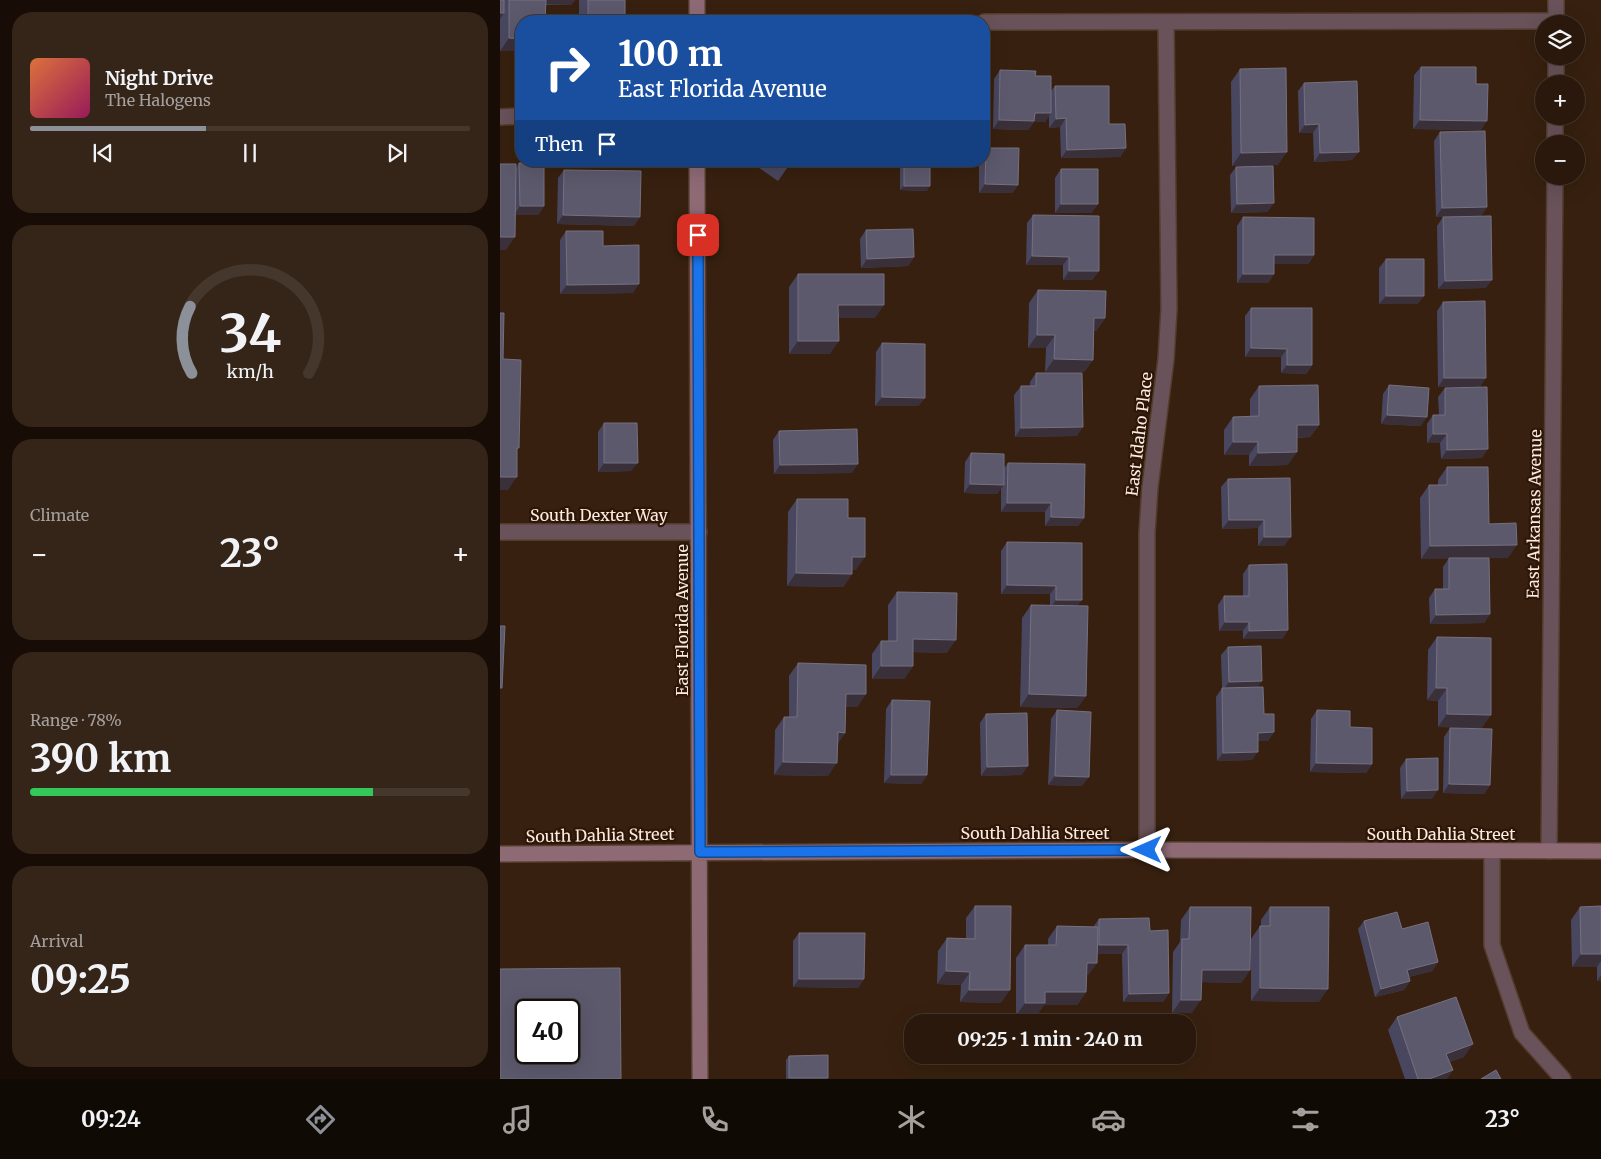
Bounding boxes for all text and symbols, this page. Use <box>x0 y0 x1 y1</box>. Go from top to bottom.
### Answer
map controls <box>1535 15 1585 185</box>
button: layers <box>1535 15 1585 65</box>
text: 100 m <box>618 32 723 76</box>
icon: right <box>535 35 600 100</box>
text: Night Drive <box>105 66 213 90</box>
text: East Florida Avenue <box>618 75 827 103</box>
button: + <box>1535 75 1585 125</box>
text: The Halogens <box>105 90 211 110</box>
icon: arrive <box>593 130 621 158</box>
text: Then <box>535 132 583 156</box>
button: − <box>1535 135 1585 185</box>
icon: previous <box>89 139 117 167</box>
icon: pause <box>236 139 264 167</box>
icon: next <box>383 139 411 167</box>
pin <box>677 214 719 256</box>
icon: arrive <box>684 221 712 249</box>
text: 34 <box>219 301 281 366</box>
text: km/h <box>226 360 274 383</box>
street label: East Idaho Place <box>1121 371 1157 497</box>
street label: East Arkansas Avenue <box>1523 429 1545 599</box>
text: Climate <box>30 505 89 525</box>
street label: South Dexter Way <box>530 505 669 525</box>
text: 23° <box>220 530 280 577</box>
text: − <box>30 536 49 572</box>
text: + <box>451 536 470 572</box>
street label: East Florida Avenue <box>672 544 692 696</box>
text: Range · 78% <box>30 710 122 730</box>
text: 390 km <box>30 735 171 782</box>
street label: South Dahlia Street <box>961 823 1110 843</box>
position arrow <box>1120 823 1172 875</box>
street label: South Dahlia Street <box>525 824 675 846</box>
street label: South Dahlia Street <box>1367 824 1516 844</box>
text: Arrival <box>30 931 83 951</box>
text: 09:25 <box>30 956 131 1003</box>
speed limit sign: 40 <box>515 999 580 1064</box>
text: 09:25 · 1 min · 240 m <box>957 1027 1143 1051</box>
icon: directions <box>303 1102 338 1137</box>
icon: music <box>500 1102 535 1137</box>
icon: phone <box>697 1102 732 1137</box>
icon: climate <box>894 1102 929 1137</box>
icon: car <box>1091 1102 1126 1137</box>
icon: filters <box>1288 1102 1323 1137</box>
text: 09:24 <box>81 1105 141 1133</box>
text: 23° <box>1485 1105 1520 1133</box>

